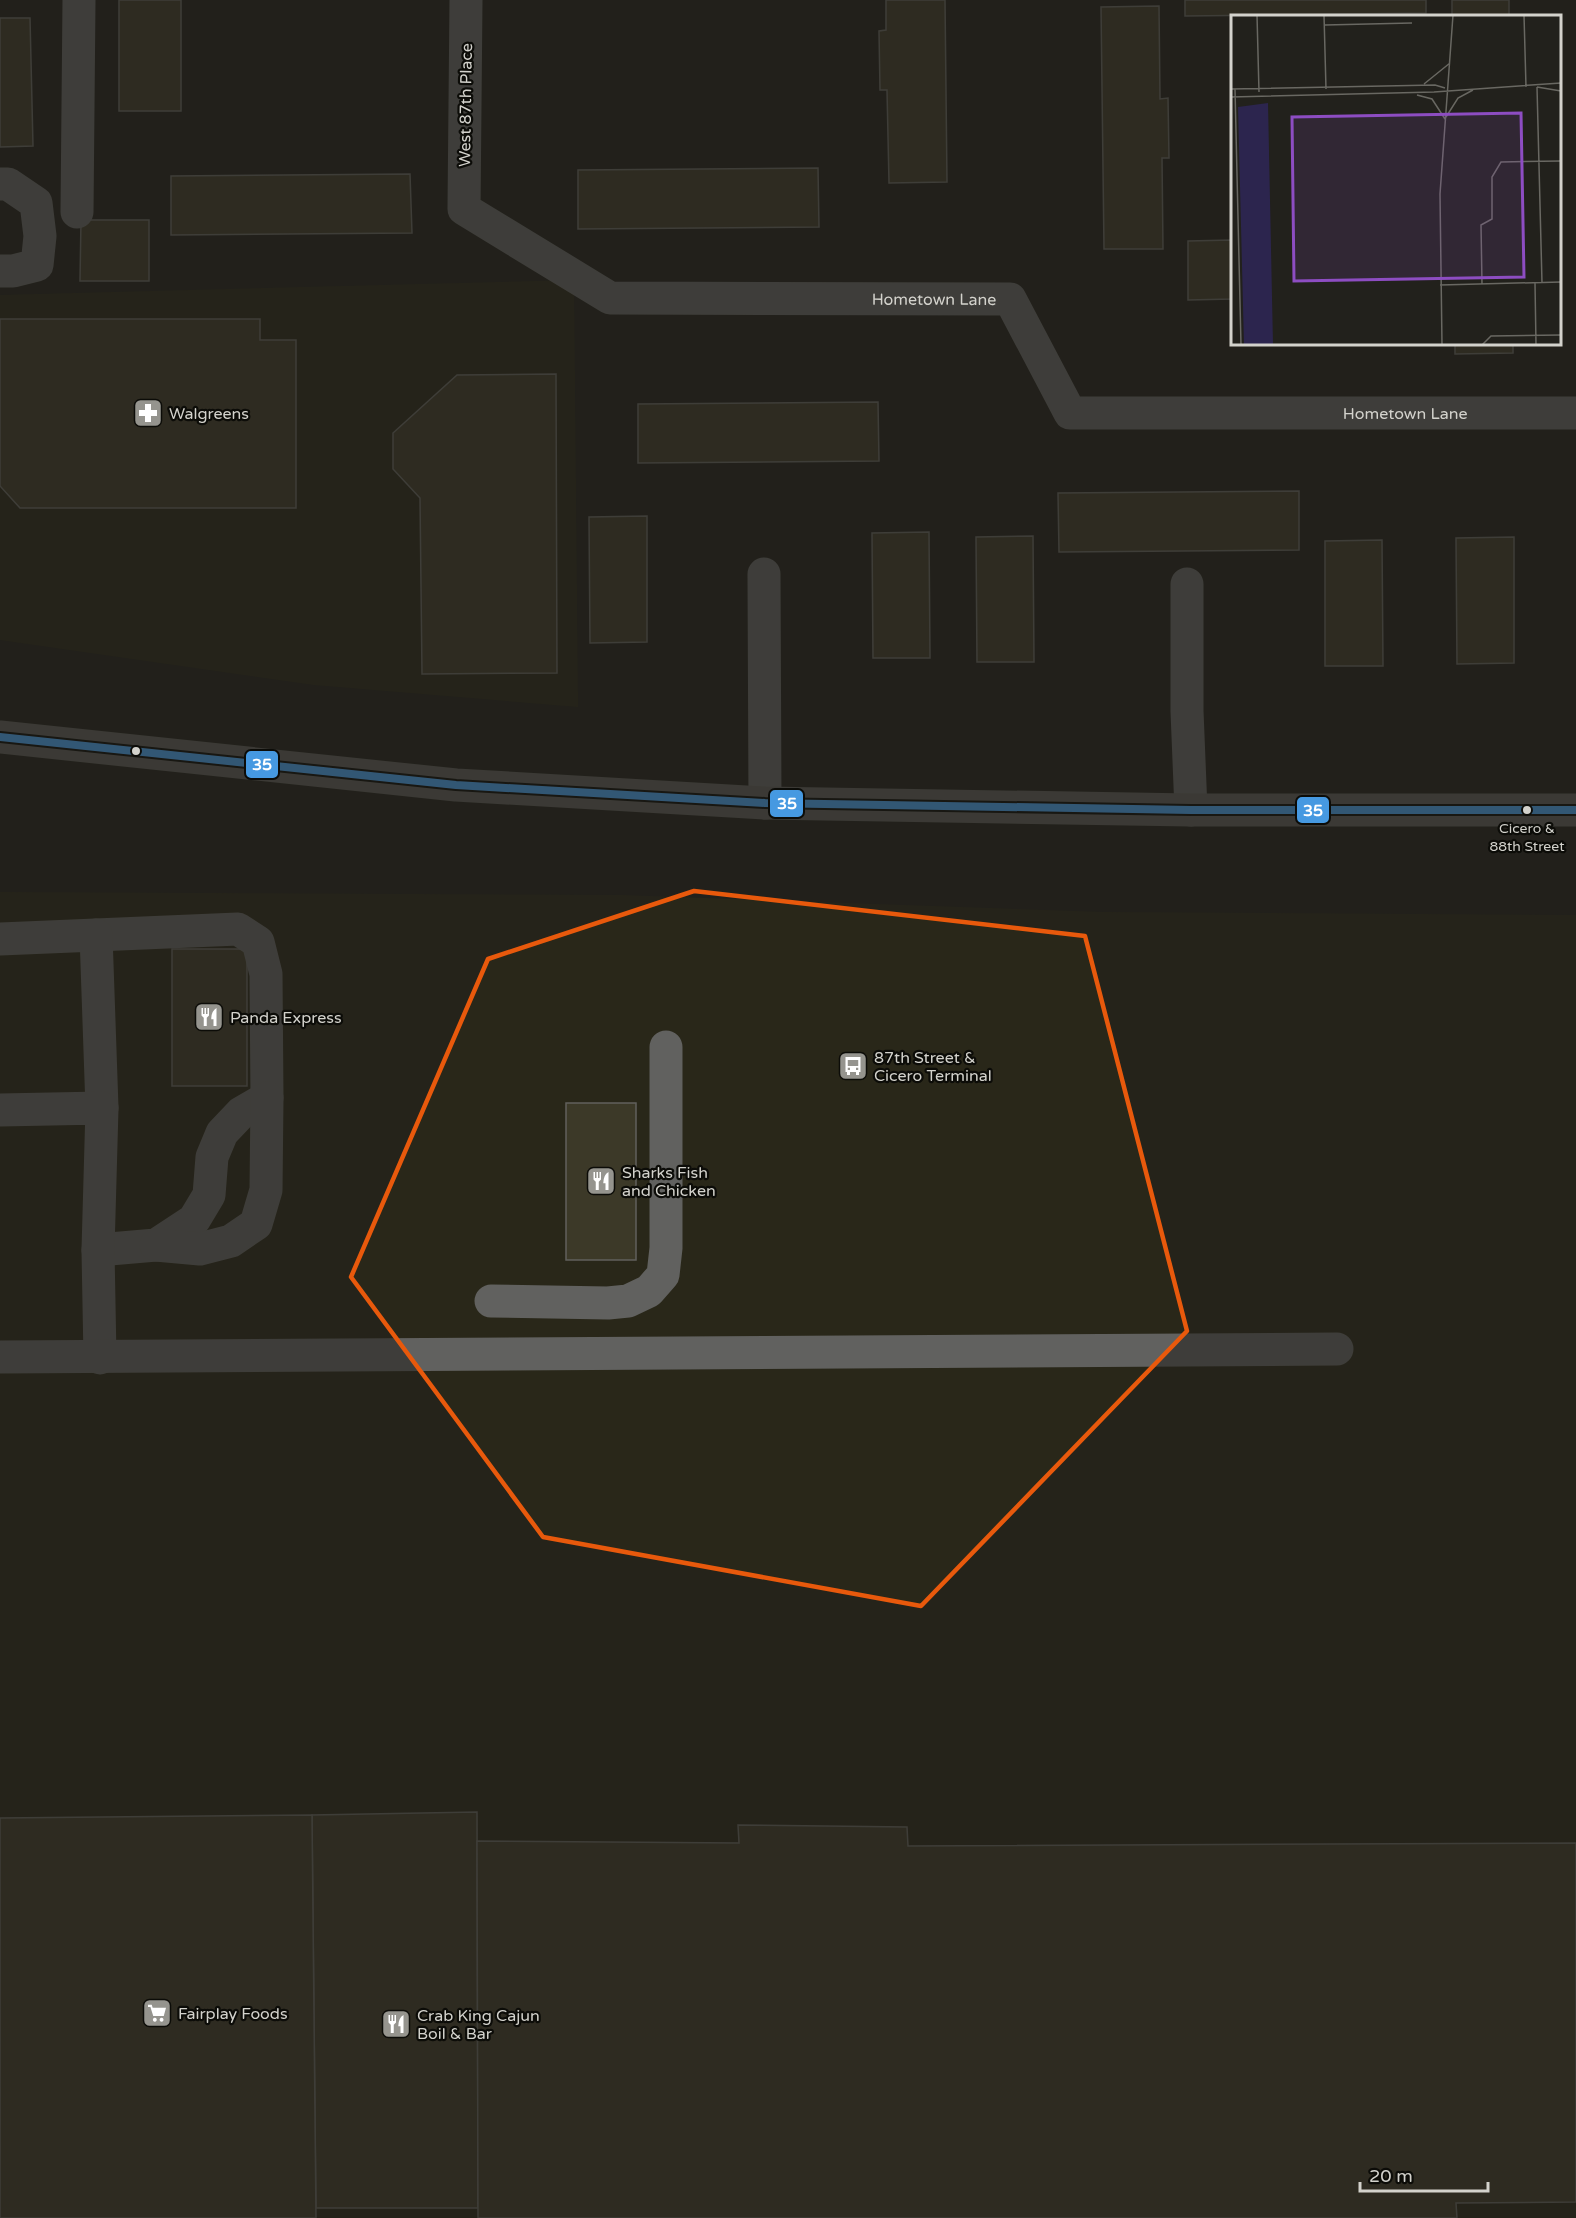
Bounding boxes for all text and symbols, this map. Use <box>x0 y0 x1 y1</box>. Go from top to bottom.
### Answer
inset map <box>1231 15 1561 345</box>
street label: West 87th Place <box>455 43 477 167</box>
street label: Hometown Lane <box>872 290 996 310</box>
pharmacy icon: Walgreens <box>132 397 164 429</box>
place label: Walgreens <box>169 404 249 424</box>
street label: Hometown Lane <box>1343 404 1467 424</box>
unlabelled marker <box>130 745 142 757</box>
line badge: 35 <box>245 750 279 779</box>
text: 35 <box>252 755 272 775</box>
line badge: 35 <box>769 789 804 818</box>
text: 35 <box>777 794 797 814</box>
line badge: 35 <box>1296 796 1330 824</box>
text: 35 <box>1303 801 1323 821</box>
marker: Cicero & 88th Street <box>1521 804 1533 816</box>
place label: Cicero & 88th Street <box>1489 820 1565 855</box>
restaurant icon: Panda Express <box>193 1001 225 1033</box>
place label: Panda Express <box>230 1008 342 1028</box>
place label: 87th Street & Cicero Terminal <box>874 1048 992 1086</box>
bus stop icon: 87th Street & Cicero Terminal <box>837 1050 869 1082</box>
place label: Sharks Fish and Chicken <box>622 1163 716 1201</box>
restaurant icon: Sharks Fish and Chicken <box>585 1165 617 1197</box>
supermarket icon: Fairplay Foods <box>141 1997 173 2029</box>
place label: Fairplay Foods <box>178 2004 288 2024</box>
place label: Crab King Cajun Boil & Bar <box>417 2006 540 2044</box>
restaurant icon: Crab King Cajun Boil & Bar <box>380 2008 412 2040</box>
scale bar <box>1360 2155 1488 2193</box>
text: 20 m <box>1369 2165 1413 2187</box>

